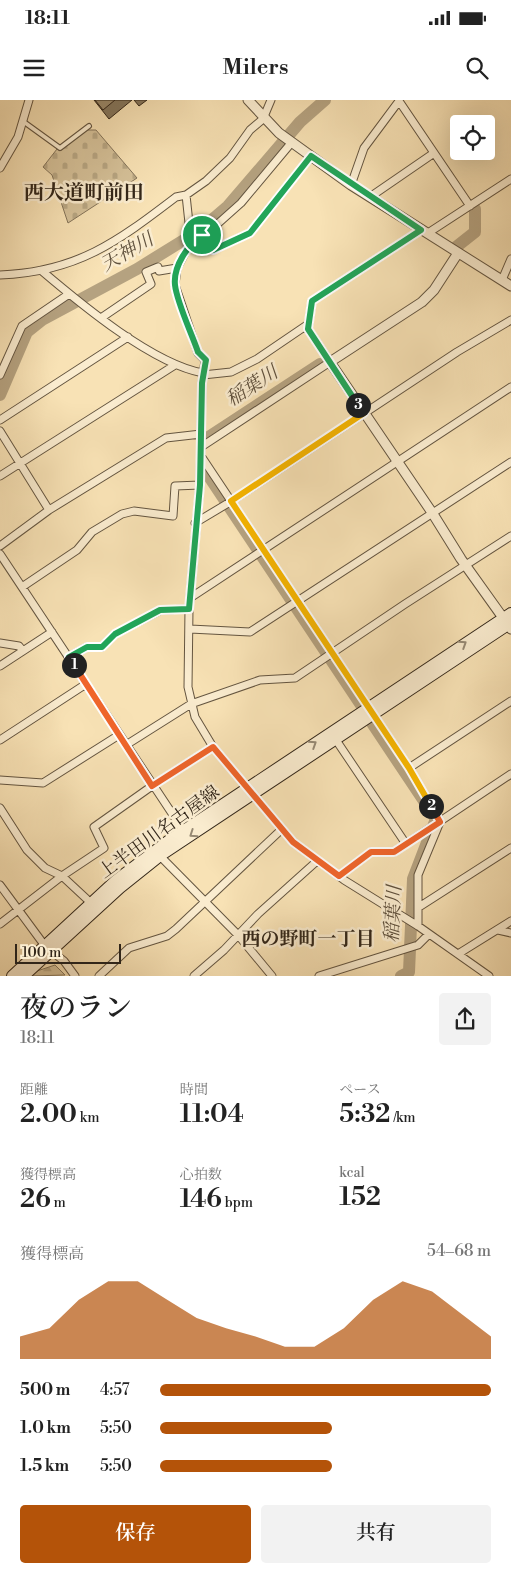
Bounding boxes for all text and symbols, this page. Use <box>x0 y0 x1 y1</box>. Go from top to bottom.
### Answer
text: 18:11 <box>25 6 70 30</box>
icon: menu <box>20 54 48 82</box>
text: Milers <box>223 54 288 81</box>
icon: search <box>463 54 491 82</box>
map controls <box>450 115 495 160</box>
button: locate <box>450 115 495 160</box>
district label: 西大道町前田 <box>24 181 144 206</box>
pin <box>181 214 223 256</box>
icon: arrive <box>188 221 216 249</box>
water label: 天神川 <box>96 226 159 277</box>
water label: 稲葉川 <box>222 359 284 412</box>
pin: 3 <box>346 392 370 418</box>
text: 3 <box>354 396 363 414</box>
one-way arrow <box>458 641 467 650</box>
pin: 1 <box>62 652 86 678</box>
text: 1 <box>71 656 78 674</box>
one-way arrow <box>308 741 317 750</box>
street label: 上半田川名古屋線 <box>94 780 224 884</box>
pin: 2 <box>418 794 444 818</box>
text: 2 <box>427 797 436 815</box>
one-way arrow <box>189 828 199 837</box>
water label: 稲葉川 <box>380 883 407 943</box>
district label: 西の野町一丁目 <box>241 927 375 951</box>
scale bar <box>15 941 121 964</box>
text: 100 m <box>22 944 61 962</box>
text: 夜のラン <box>20 991 132 1026</box>
button: share <box>439 993 491 1045</box>
text: 18:11 <box>20 1028 54 1048</box>
text: 距離 <box>20 1081 48 1099</box>
text: 時間 <box>180 1081 208 1099</box>
text: ペース <box>339 1081 381 1099</box>
text: 2.00 <box>20 1099 77 1130</box>
text: 11:04 <box>180 1099 244 1130</box>
text: 5:32 <box>339 1099 391 1130</box>
text: km <box>77 1109 99 1127</box>
text: /km <box>391 1109 416 1127</box>
text: kcal <box>339 1164 365 1182</box>
text: 獲得標高 <box>20 1166 76 1184</box>
text: 心拍数 <box>180 1166 222 1184</box>
text: 152 <box>339 1182 381 1213</box>
text: 26 <box>20 1184 51 1215</box>
text: 146 <box>180 1184 222 1215</box>
text: m <box>51 1194 66 1212</box>
text: bpm <box>222 1194 253 1212</box>
text: 54–68 m <box>427 1241 491 1261</box>
text: 獲得標高 <box>20 1244 84 1264</box>
text: 500 m <box>20 1380 70 1400</box>
text: 4:57 <box>100 1380 129 1400</box>
text: 1.0 km <box>20 1418 71 1438</box>
text: 5:50 <box>100 1418 132 1438</box>
text: 1.5 km <box>20 1456 69 1476</box>
text: 5:50 <box>100 1456 132 1476</box>
button: 保存 <box>20 1505 251 1563</box>
button: 共有 <box>261 1505 491 1563</box>

